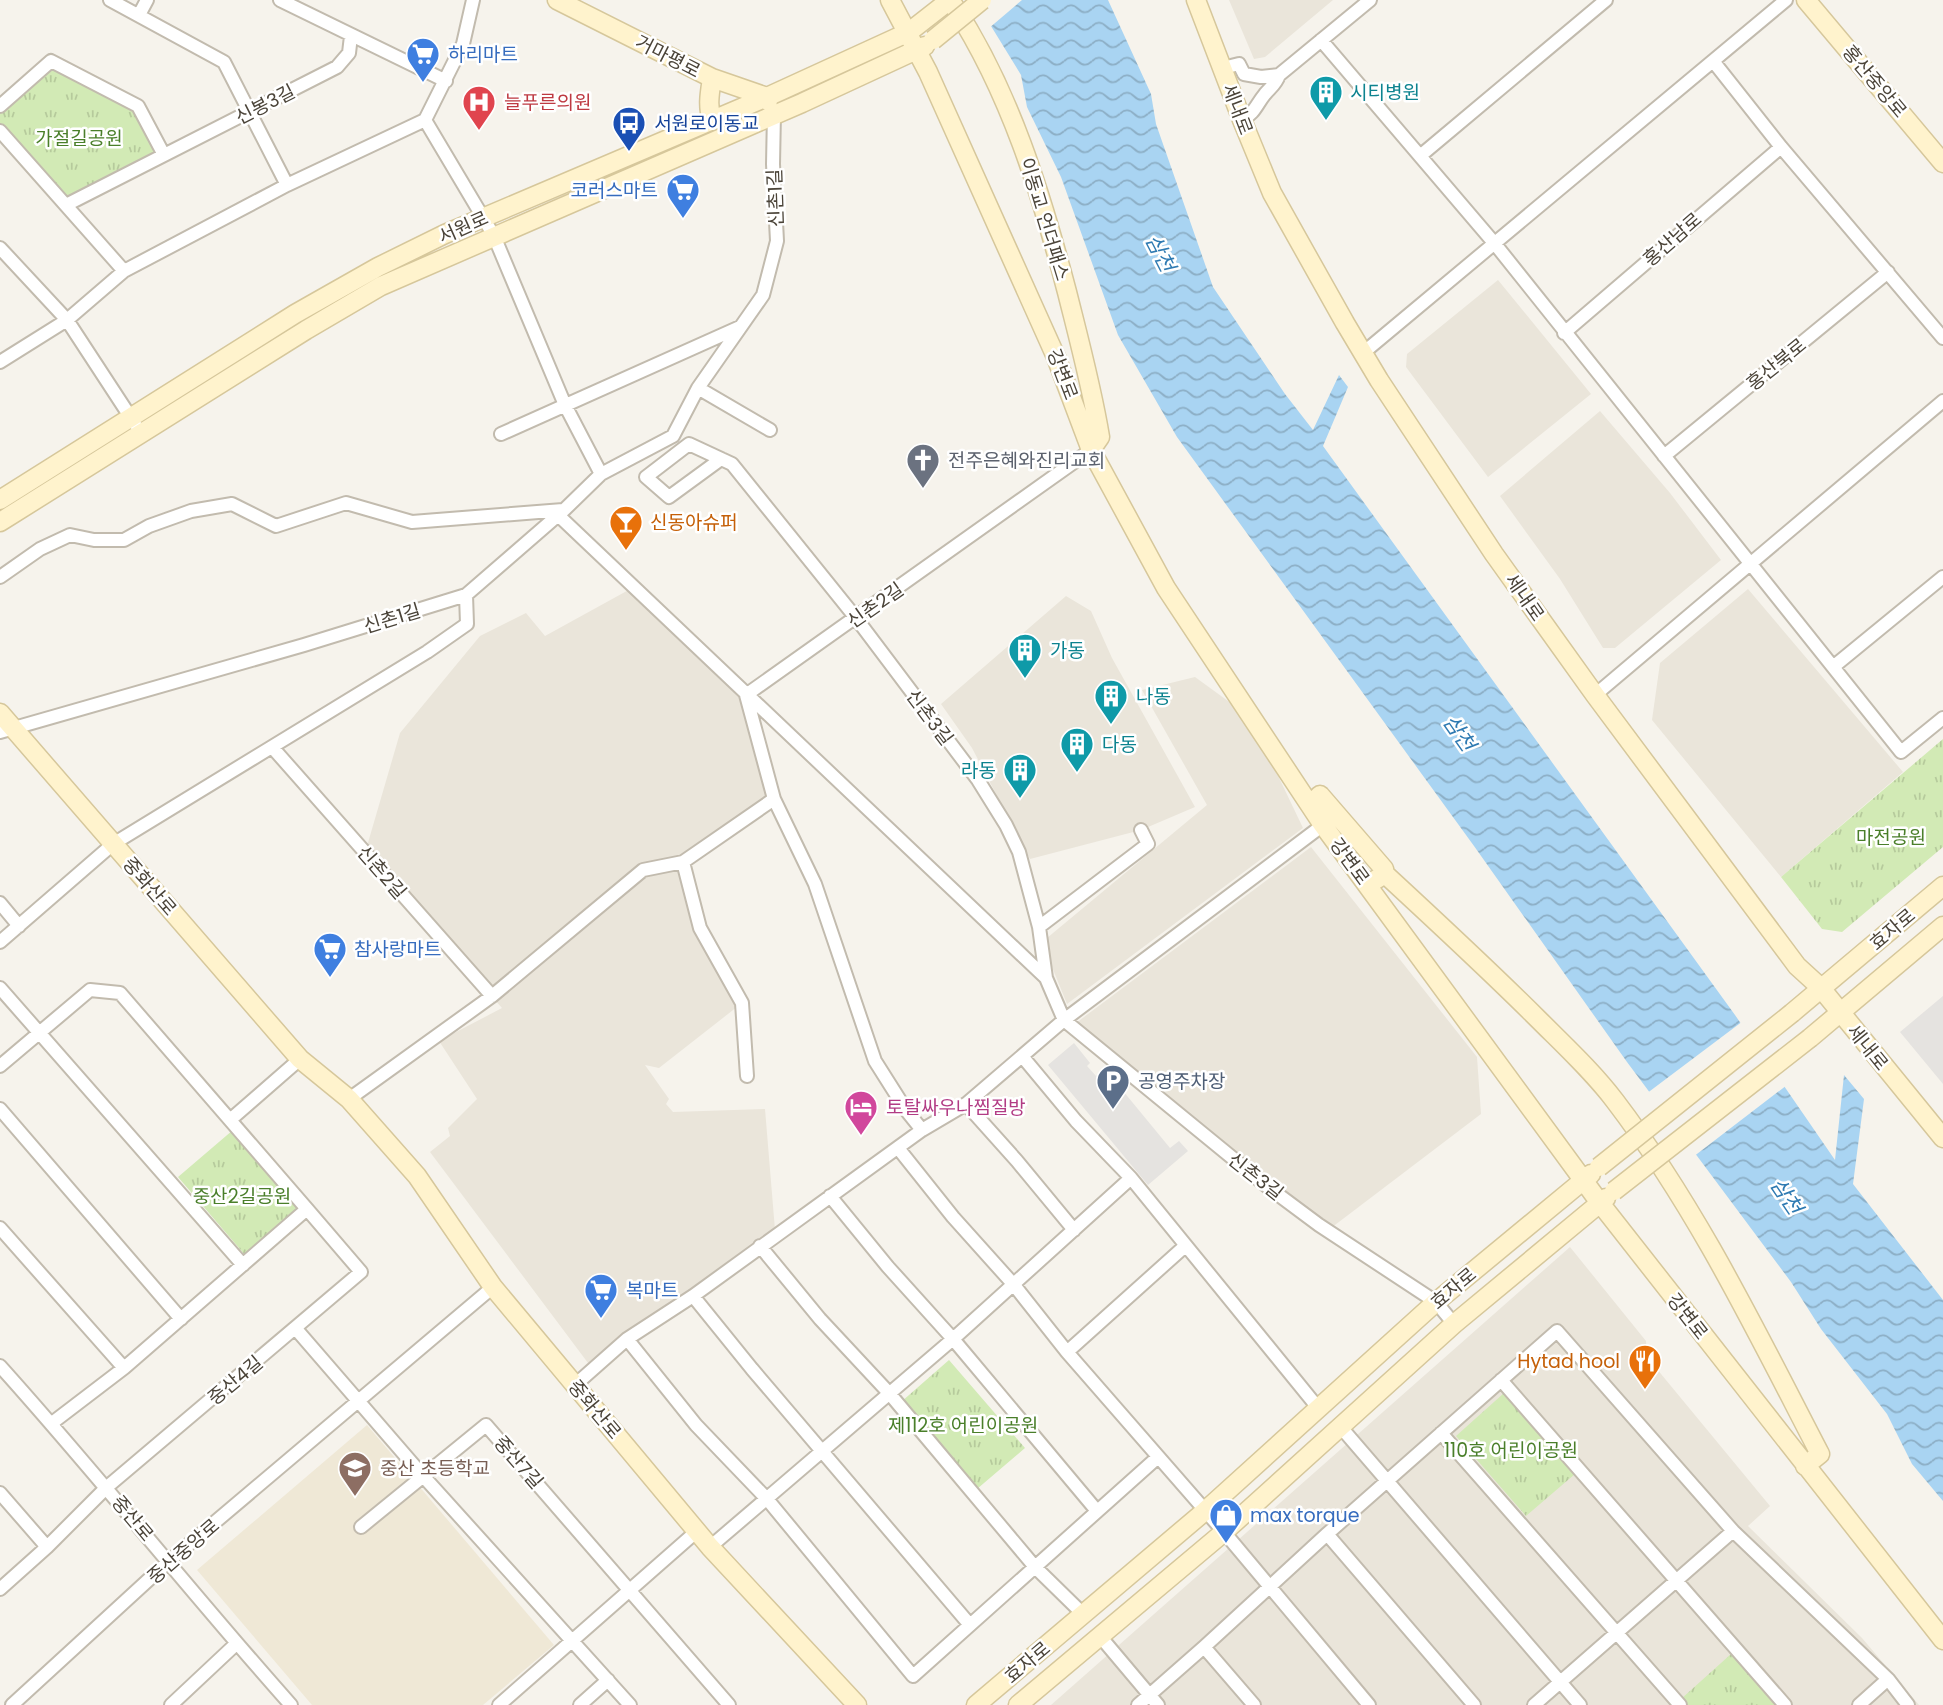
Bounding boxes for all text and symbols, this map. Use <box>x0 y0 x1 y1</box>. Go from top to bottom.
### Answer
street label: 거마평로 <box>630 29 705 84</box>
supermarket icon: 하리마트 <box>404 35 442 84</box>
street label: 홍산중앙로 <box>1836 39 1913 123</box>
place label: 하리마트 <box>448 41 518 68</box>
building icon: 시티병원 <box>1307 73 1345 122</box>
street label: 신봉3길 <box>231 78 300 131</box>
place label: 시티병원 <box>1350 79 1420 106</box>
street label: 세내로 <box>1216 80 1260 139</box>
hospital icon: 늘푸른의원 <box>460 83 498 132</box>
place label: 늘푸른의원 <box>504 89 591 116</box>
bus stop icon: 서원로이동교 <box>610 104 648 153</box>
place label: 서원로이동교 <box>654 110 759 137</box>
park label: 가절길공원 <box>35 125 123 152</box>
street label: 이동교 언더패스 <box>1013 154 1076 284</box>
street label: 신촌1길 <box>761 168 790 228</box>
supermarket icon: 코러스마트 <box>664 171 702 220</box>
place label: 코러스마트 <box>571 177 658 204</box>
street label: 서원로 <box>434 204 493 250</box>
street label: 홍산남로 <box>1637 206 1708 273</box>
water label: 삼천 <box>1139 229 1183 279</box>
street label: 홍산북로 <box>1741 332 1812 397</box>
street label: 강변로 <box>1041 345 1085 404</box>
church icon: 전주은혜와진리교회 <box>904 441 942 490</box>
place label: 전주은혜와진리교회 <box>948 447 1105 474</box>
bar icon: 신동아슈퍼 <box>607 503 645 552</box>
place label: 신동아슈퍼 <box>650 509 737 536</box>
street label: 세내로 <box>1498 568 1551 627</box>
street label: 신촌2길 <box>842 576 909 635</box>
street label: 신촌1길 <box>360 597 424 640</box>
building icon: 가동 <box>1006 631 1044 680</box>
place label: 가동 <box>1050 637 1085 664</box>
building icon: 나동 <box>1092 677 1130 726</box>
place label: 나동 <box>1136 683 1171 710</box>
street label: 신촌3길 <box>900 684 960 751</box>
water label: 삼천 <box>1436 709 1484 759</box>
building icon: 다동 <box>1058 725 1096 774</box>
place label: 다동 <box>1102 731 1137 758</box>
building icon: 라동 <box>1001 751 1039 800</box>
place label: 라동 <box>961 757 996 784</box>
park label: 마전공원 <box>1856 824 1926 851</box>
street label: 강변로 <box>1323 832 1376 890</box>
street label: 신촌2길 <box>351 840 413 905</box>
street label: 중화산로 <box>116 851 183 922</box>
street label: 효자로 <box>1864 902 1921 957</box>
supermarket icon: 참사랑마트 <box>311 930 349 979</box>
place label: 참사랑마트 <box>354 936 441 963</box>
street label: 세내로 <box>1841 1018 1895 1076</box>
parking icon: 공영주차장 <box>1094 1062 1132 1111</box>
place label: 공영주차장 <box>1138 1068 1225 1095</box>
hotel icon: 토탈싸우나찜질방 <box>842 1088 880 1137</box>
place label: 토탈싸우나찜질방 <box>886 1094 1026 1121</box>
street label: 신촌3길 <box>1222 1146 1289 1207</box>
water label: 삼천 <box>1764 1172 1811 1222</box>
park label: 중산2길공원 <box>193 1183 291 1210</box>
street label: 효자로 <box>1425 1261 1482 1316</box>
supermarket icon: 복마트 <box>582 1271 620 1320</box>
place label: 복마트 <box>626 1277 678 1304</box>
street label: 강변로 <box>1661 1287 1714 1345</box>
restaurant icon: Hytad hool <box>1626 1342 1664 1391</box>
place label: Hytad hool <box>1517 1348 1620 1375</box>
street label: 중산4길 <box>202 1349 269 1411</box>
street label: 중화산로 <box>562 1374 627 1445</box>
park label: 제112호 어린이공원 <box>888 1412 1038 1439</box>
street label: 중산7길 <box>488 1430 549 1495</box>
park label: 110호 어린이공원 <box>1444 1437 1578 1464</box>
school or university icon: 중산 초등학교 <box>336 1449 374 1498</box>
place label: 중산 초등학교 <box>380 1455 490 1482</box>
street label: 중산로 <box>105 1490 160 1547</box>
shop icon: max torque <box>1207 1496 1245 1545</box>
place label: max torque <box>1250 1502 1360 1529</box>
street label: 중산중앙로 <box>141 1513 225 1590</box>
street label: 효자로 <box>999 1635 1056 1690</box>

